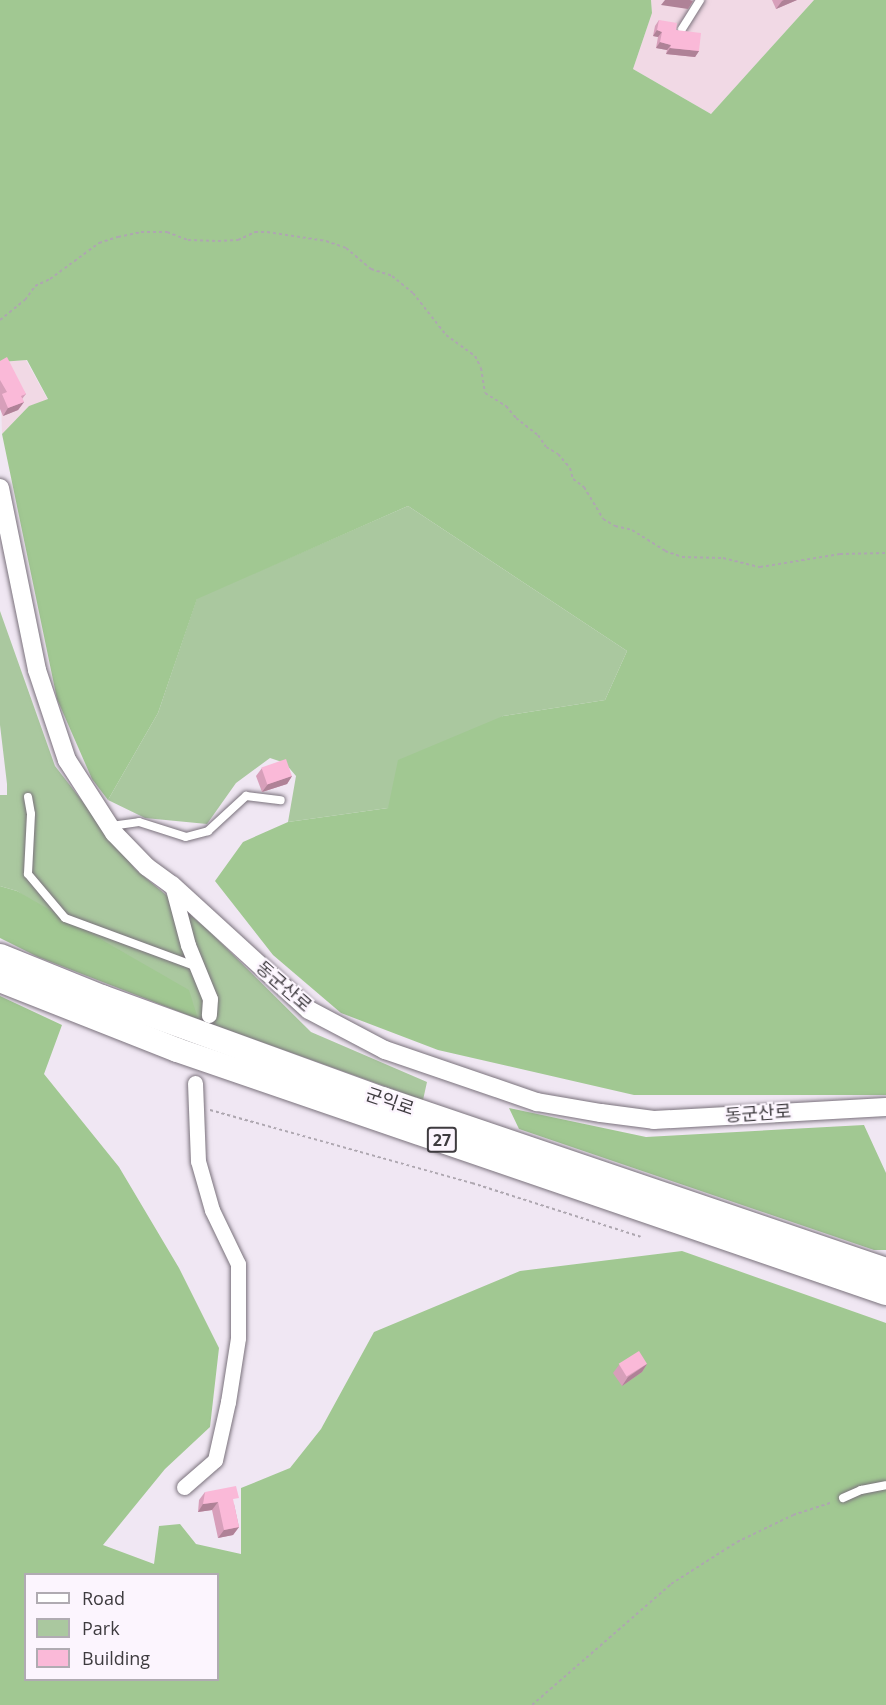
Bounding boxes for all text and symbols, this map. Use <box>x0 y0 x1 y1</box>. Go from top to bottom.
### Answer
street label: 동군산로 <box>252 956 316 1016</box>
street label: 군익로 <box>363 1083 417 1119</box>
street label: 동군산로 <box>724 1100 792 1126</box>
road number: 27 <box>426 1127 458 1153</box>
legend <box>24 1573 219 1681</box>
text: Road <box>82 1586 125 1610</box>
text: Park <box>82 1616 120 1640</box>
text: Building <box>82 1646 150 1670</box>

